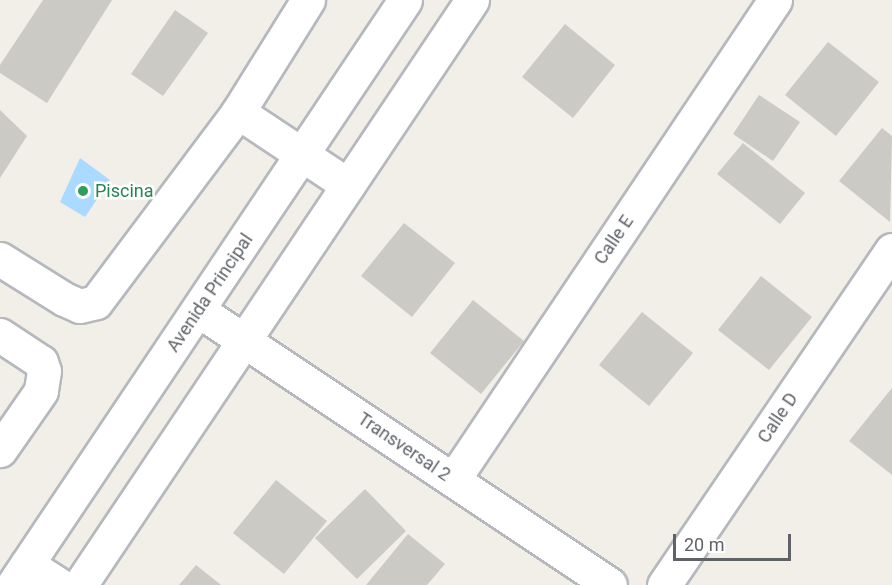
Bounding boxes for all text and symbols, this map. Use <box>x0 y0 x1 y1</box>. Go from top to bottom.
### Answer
place label: Piscina <box>95 180 154 202</box>
marker: Piscina <box>76 184 90 198</box>
street label: Calle E <box>590 211 638 269</box>
street label: Avenida Principal <box>162 230 258 356</box>
street label: Calle D <box>753 389 803 447</box>
street label: Transversal 2 <box>354 408 454 486</box>
scale bar <box>676 522 794 560</box>
text: 20 m <box>684 534 724 555</box>

